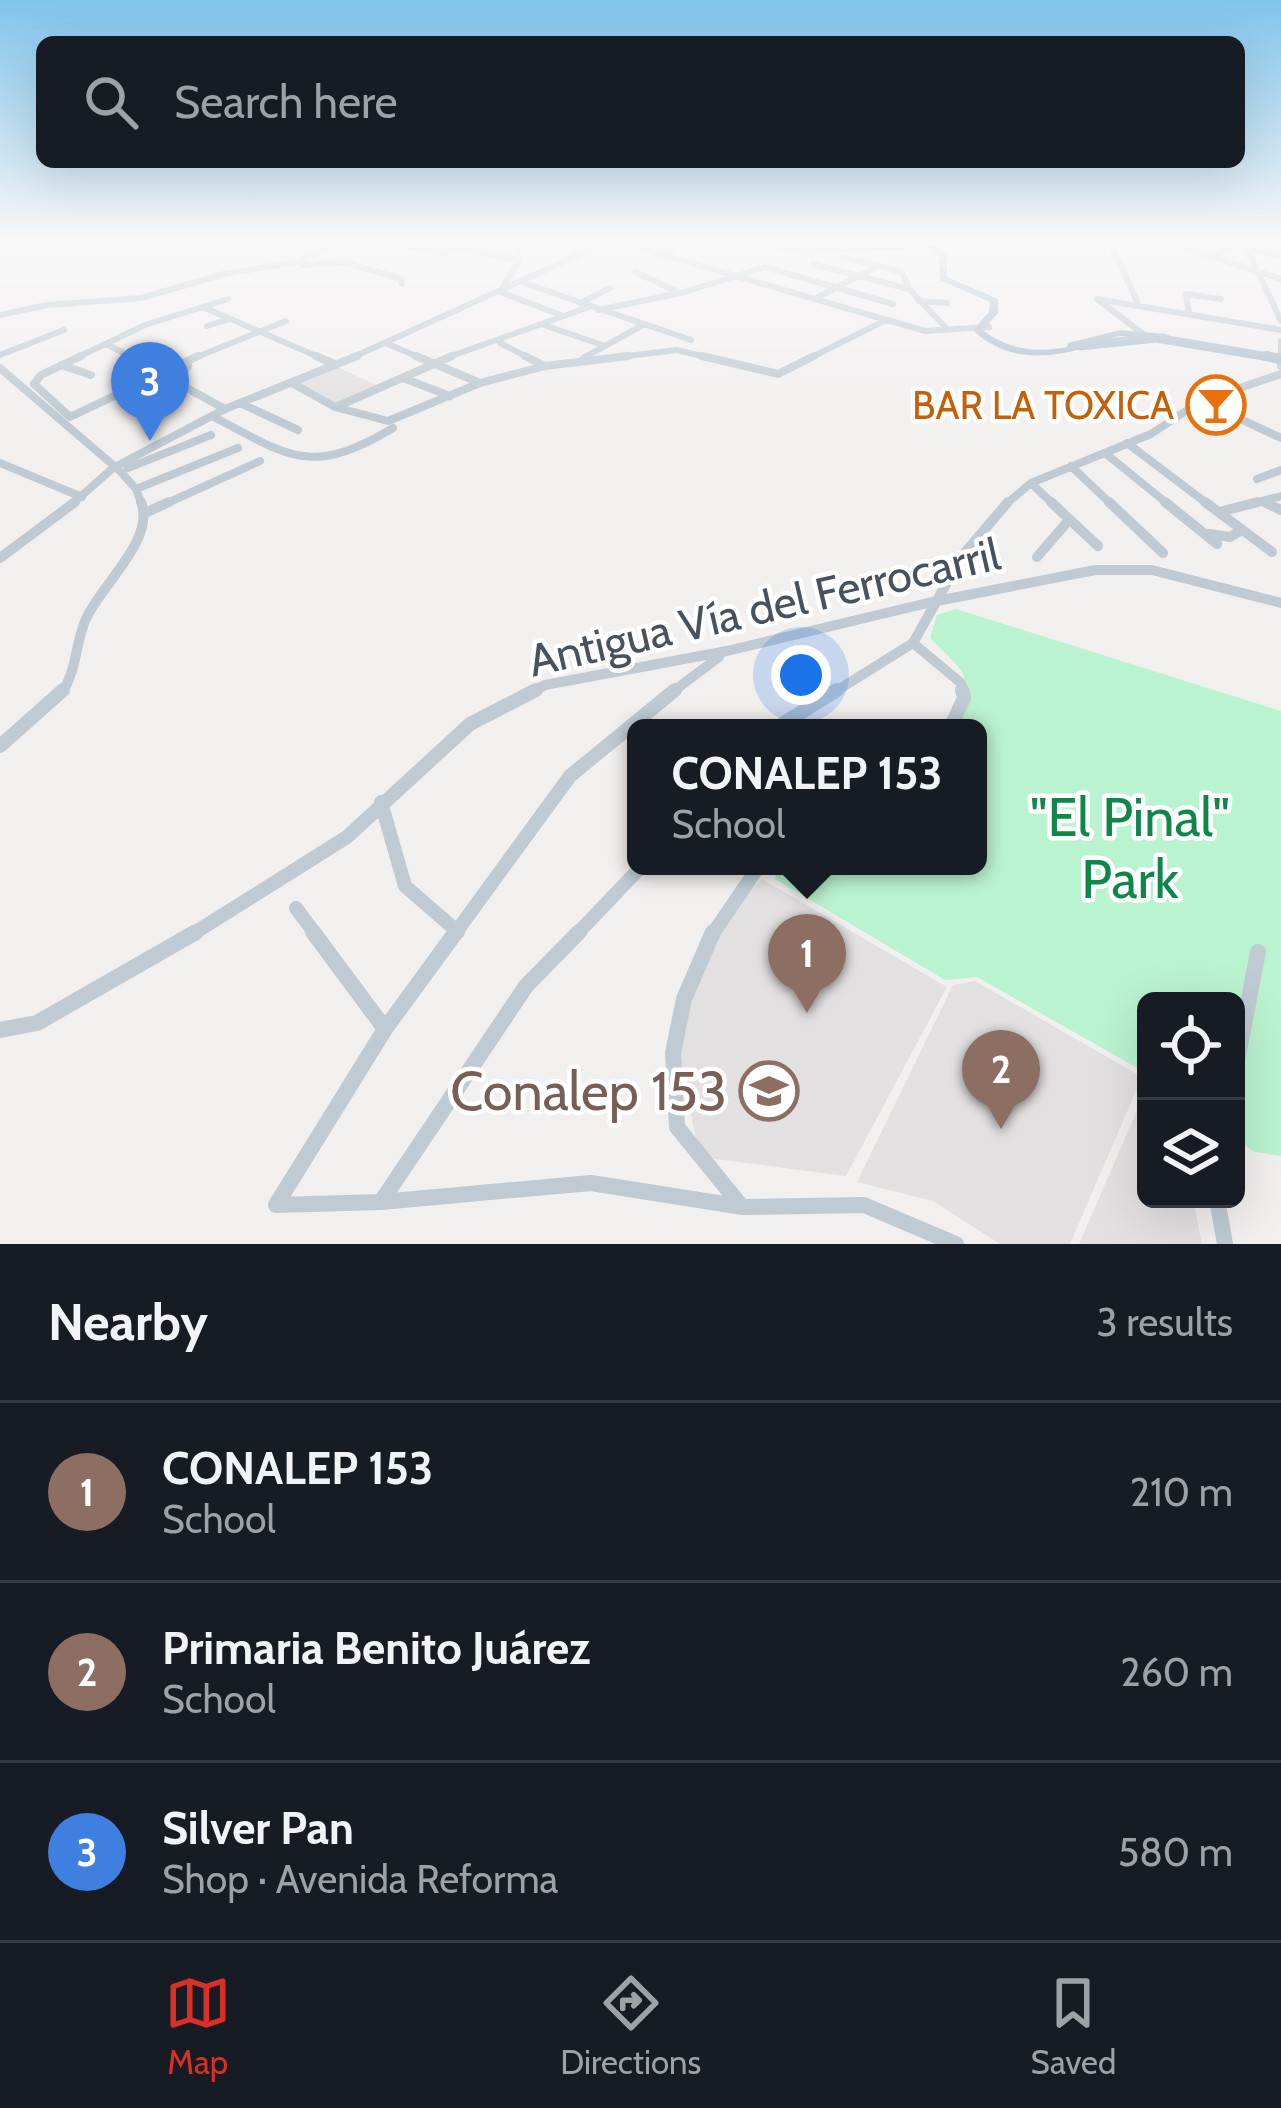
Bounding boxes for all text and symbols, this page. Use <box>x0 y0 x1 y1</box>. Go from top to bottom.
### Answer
search box <box>36 36 1245 168</box>
icon: search <box>78 69 144 135</box>
text: Search here <box>174 75 398 129</box>
pin: 3 <box>111 342 189 441</box>
bar icon: BAR LA TOXICA <box>1185 374 1247 436</box>
place label: BAR LA TOXICA <box>912 381 1174 429</box>
street label: Antigua Vía del Ferrocarril <box>523 526 1005 688</box>
your location <box>771 645 831 705</box>
popup <box>627 719 987 875</box>
text: CONALEP 153 <box>671 746 943 800</box>
park label: "El Pinal" Park <box>1030 784 1230 912</box>
text: School <box>671 800 785 848</box>
pin: 1 <box>768 914 846 1013</box>
map controls <box>1137 992 1245 1208</box>
button: locate <box>1137 992 1245 1100</box>
pin: 2 <box>962 1030 1040 1129</box>
place label: Conalep 153 <box>450 1058 727 1124</box>
school or university icon: Conalep 153 <box>738 1060 800 1122</box>
button: layers <box>1137 1100 1245 1208</box>
text: Nearby <box>48 1291 208 1353</box>
text: 3 results <box>1096 1298 1233 1346</box>
text: CONALEP 153 <box>162 1441 433 1495</box>
text: 1 <box>80 1468 94 1516</box>
text: 210 m <box>1130 1468 1233 1516</box>
text: School <box>162 1495 276 1543</box>
text: Primaria Benito Juárez <box>162 1621 590 1675</box>
text: 2 <box>77 1648 97 1696</box>
text: 260 m <box>1120 1648 1233 1696</box>
text: School <box>162 1675 276 1723</box>
text: Silver Pan <box>162 1801 354 1855</box>
text: 3 <box>76 1828 98 1876</box>
text: 580 m <box>1118 1828 1233 1876</box>
text: Shop · Avenida Reforma <box>162 1855 558 1903</box>
tab: Map <box>165 1970 231 2082</box>
tab: Directions <box>560 1970 701 2082</box>
tab: Saved <box>1031 1970 1116 2082</box>

